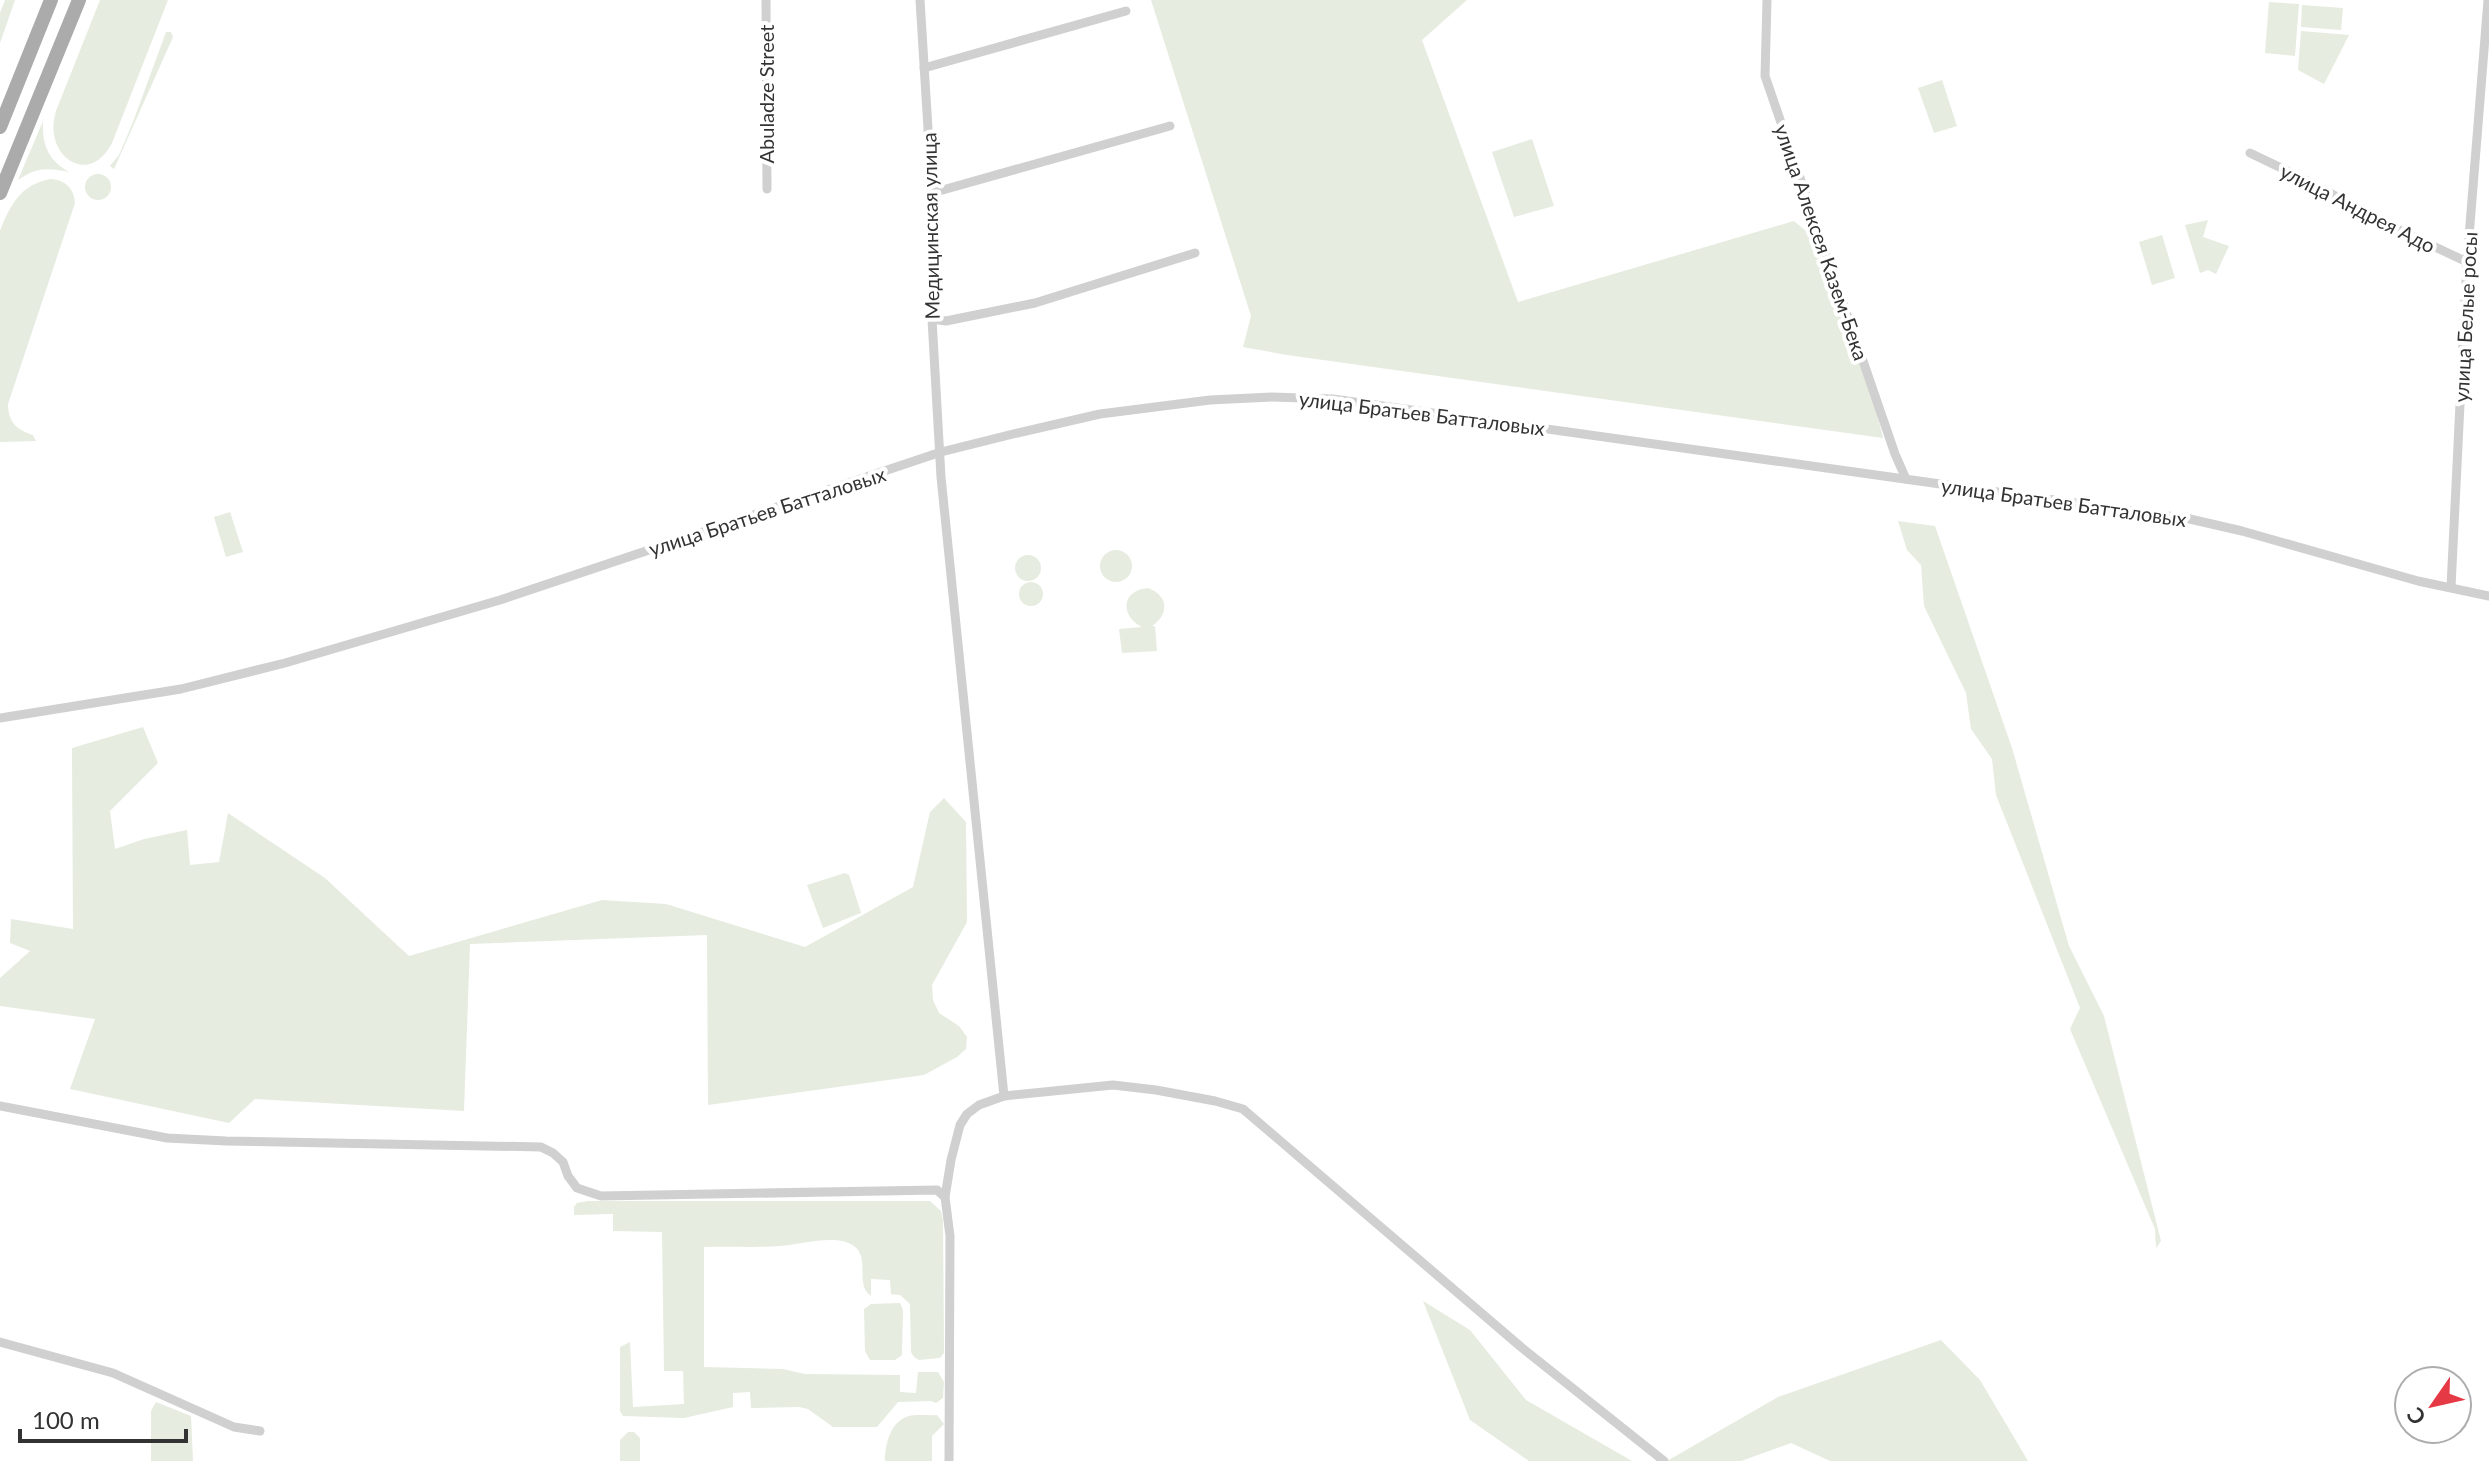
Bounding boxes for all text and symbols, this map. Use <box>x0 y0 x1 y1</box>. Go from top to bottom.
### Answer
street label: Abuladze Street <box>754 25 778 163</box>
street label: улица Алексея Казем-Бека <box>1770 121 1874 363</box>
street label: Медицинская улица <box>916 132 944 320</box>
street label: улица Андрея Адо <box>2276 159 2440 257</box>
street label: улица Белые росы <box>2449 231 2481 403</box>
street label: улица Братьев Батталовых <box>1298 386 1546 440</box>
street label: улица Братьев Батталовых <box>646 461 888 561</box>
street label: улица Братьев Батталовых <box>1940 473 2188 531</box>
north arrow <box>2393 1365 2473 1445</box>
scale bar <box>20 1393 186 1443</box>
text: С <box>2400 1403 2431 1430</box>
text: 100 m <box>32 1405 100 1434</box>

